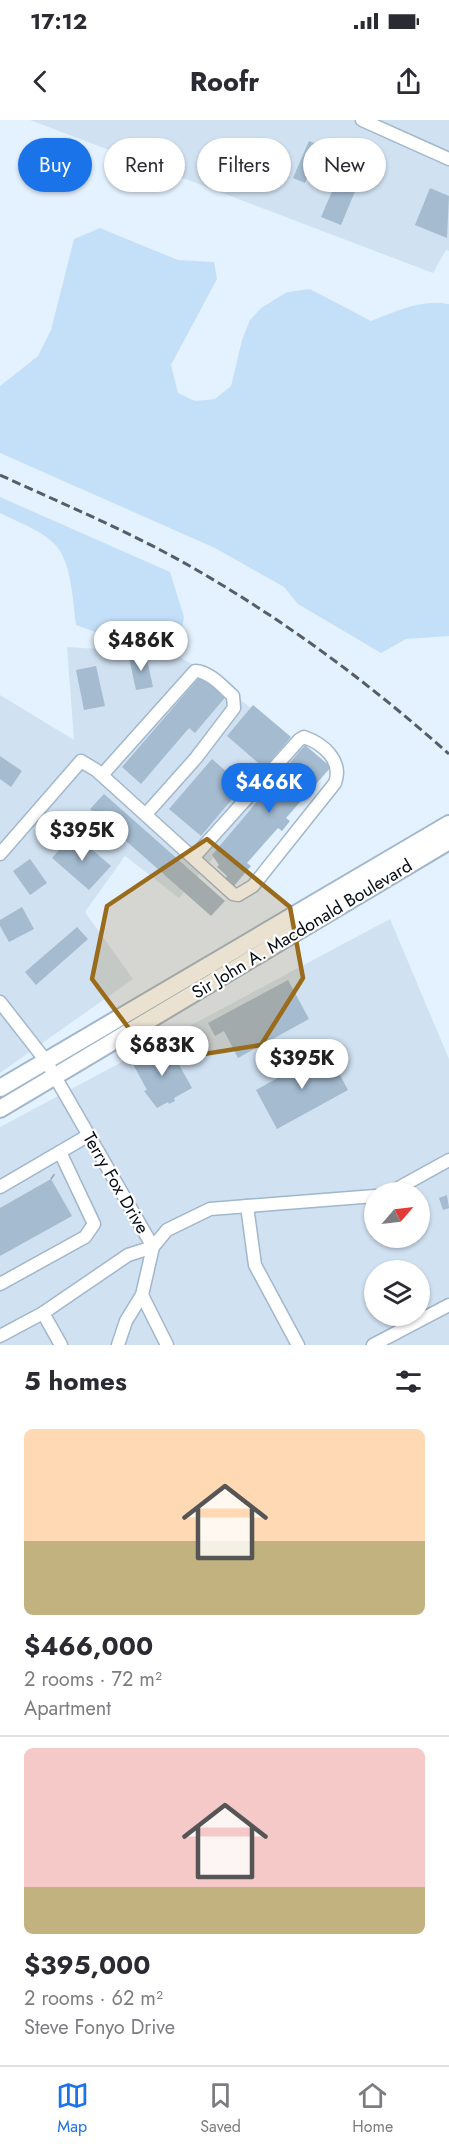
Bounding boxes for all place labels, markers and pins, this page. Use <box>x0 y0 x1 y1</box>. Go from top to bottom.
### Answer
pin: $486K <box>99 621 183 672</box>
pin: $466K <box>227 763 311 814</box>
pin: $395K <box>40 811 124 862</box>
pin: $683K <box>120 1026 204 1077</box>
pin: $395K <box>260 1039 344 1090</box>

